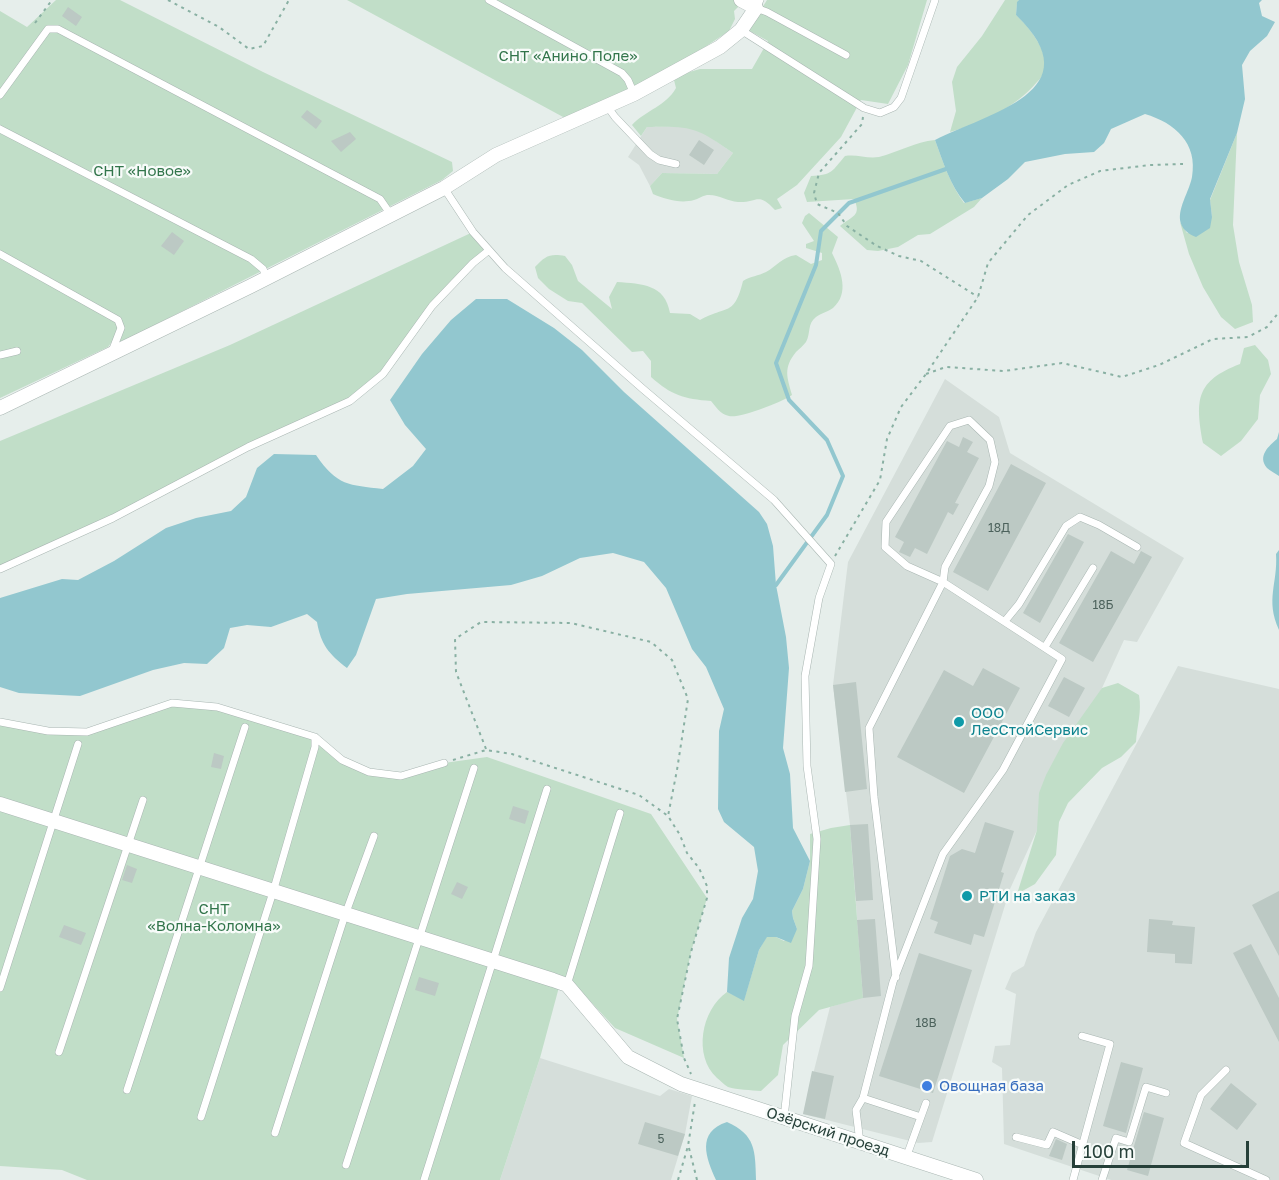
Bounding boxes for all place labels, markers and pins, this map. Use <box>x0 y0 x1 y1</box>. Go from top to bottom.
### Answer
place label: ООО ЛесСтойСервис <box>971 704 1088 739</box>
marker: ООО ЛесСтойСервис <box>952 715 966 729</box>
place label: РТИ на заказ <box>979 887 1076 905</box>
marker: РТИ на заказ <box>960 889 974 903</box>
place label: Овощная база <box>939 1077 1044 1095</box>
marker: Овощная база <box>920 1079 934 1093</box>

